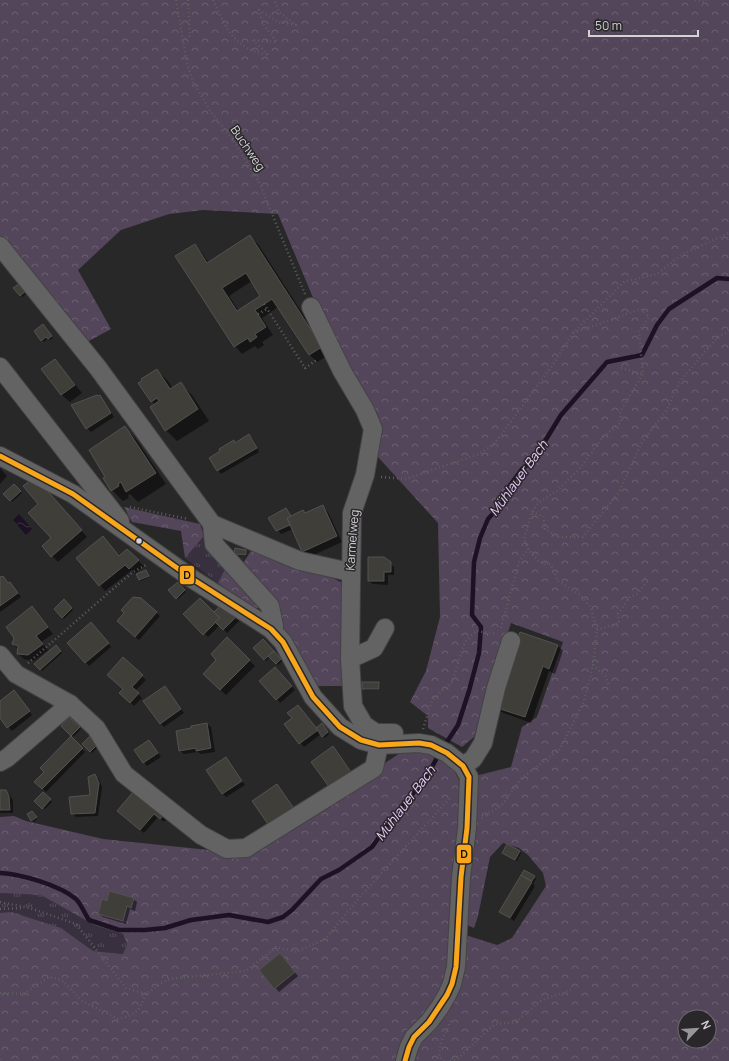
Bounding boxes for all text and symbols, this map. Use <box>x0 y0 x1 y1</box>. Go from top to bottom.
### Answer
scale bar <box>589 12 698 38</box>
text: 50 m <box>595 17 622 34</box>
street label: Buchweg <box>227 122 269 174</box>
water label: Mühlauer Bach <box>484 436 552 519</box>
street label: Karmelweg <box>341 509 363 571</box>
unlabelled marker <box>134 536 144 546</box>
line badge: D <box>179 565 195 585</box>
text: D <box>183 567 191 582</box>
water label: Mühlauer Bach <box>371 761 440 844</box>
line badge: D <box>456 844 472 864</box>
text: D <box>460 846 468 861</box>
north arrow <box>677 1009 717 1049</box>
text: N <box>698 1018 715 1031</box>

